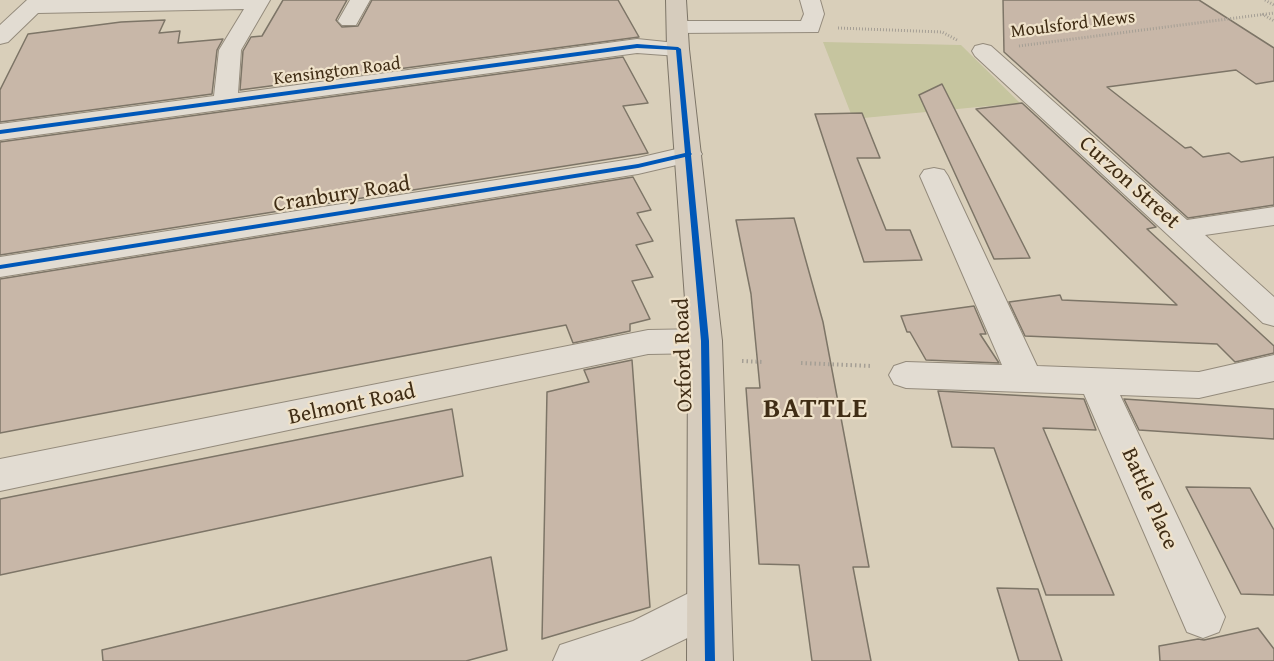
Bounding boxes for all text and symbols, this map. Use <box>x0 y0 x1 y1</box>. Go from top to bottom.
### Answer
street label: Moulsford Mews <box>1010 7 1136 43</box>
street label: Kensington Road <box>272 53 402 91</box>
street label: Curzon Street <box>1073 131 1185 235</box>
street label: Cranbury Road <box>272 171 412 219</box>
street label: Oxford Road <box>669 297 699 413</box>
street label: Belmont Road <box>286 379 418 431</box>
district label: BATTLE <box>763 393 869 427</box>
street label: Battle Place <box>1115 444 1183 554</box>

